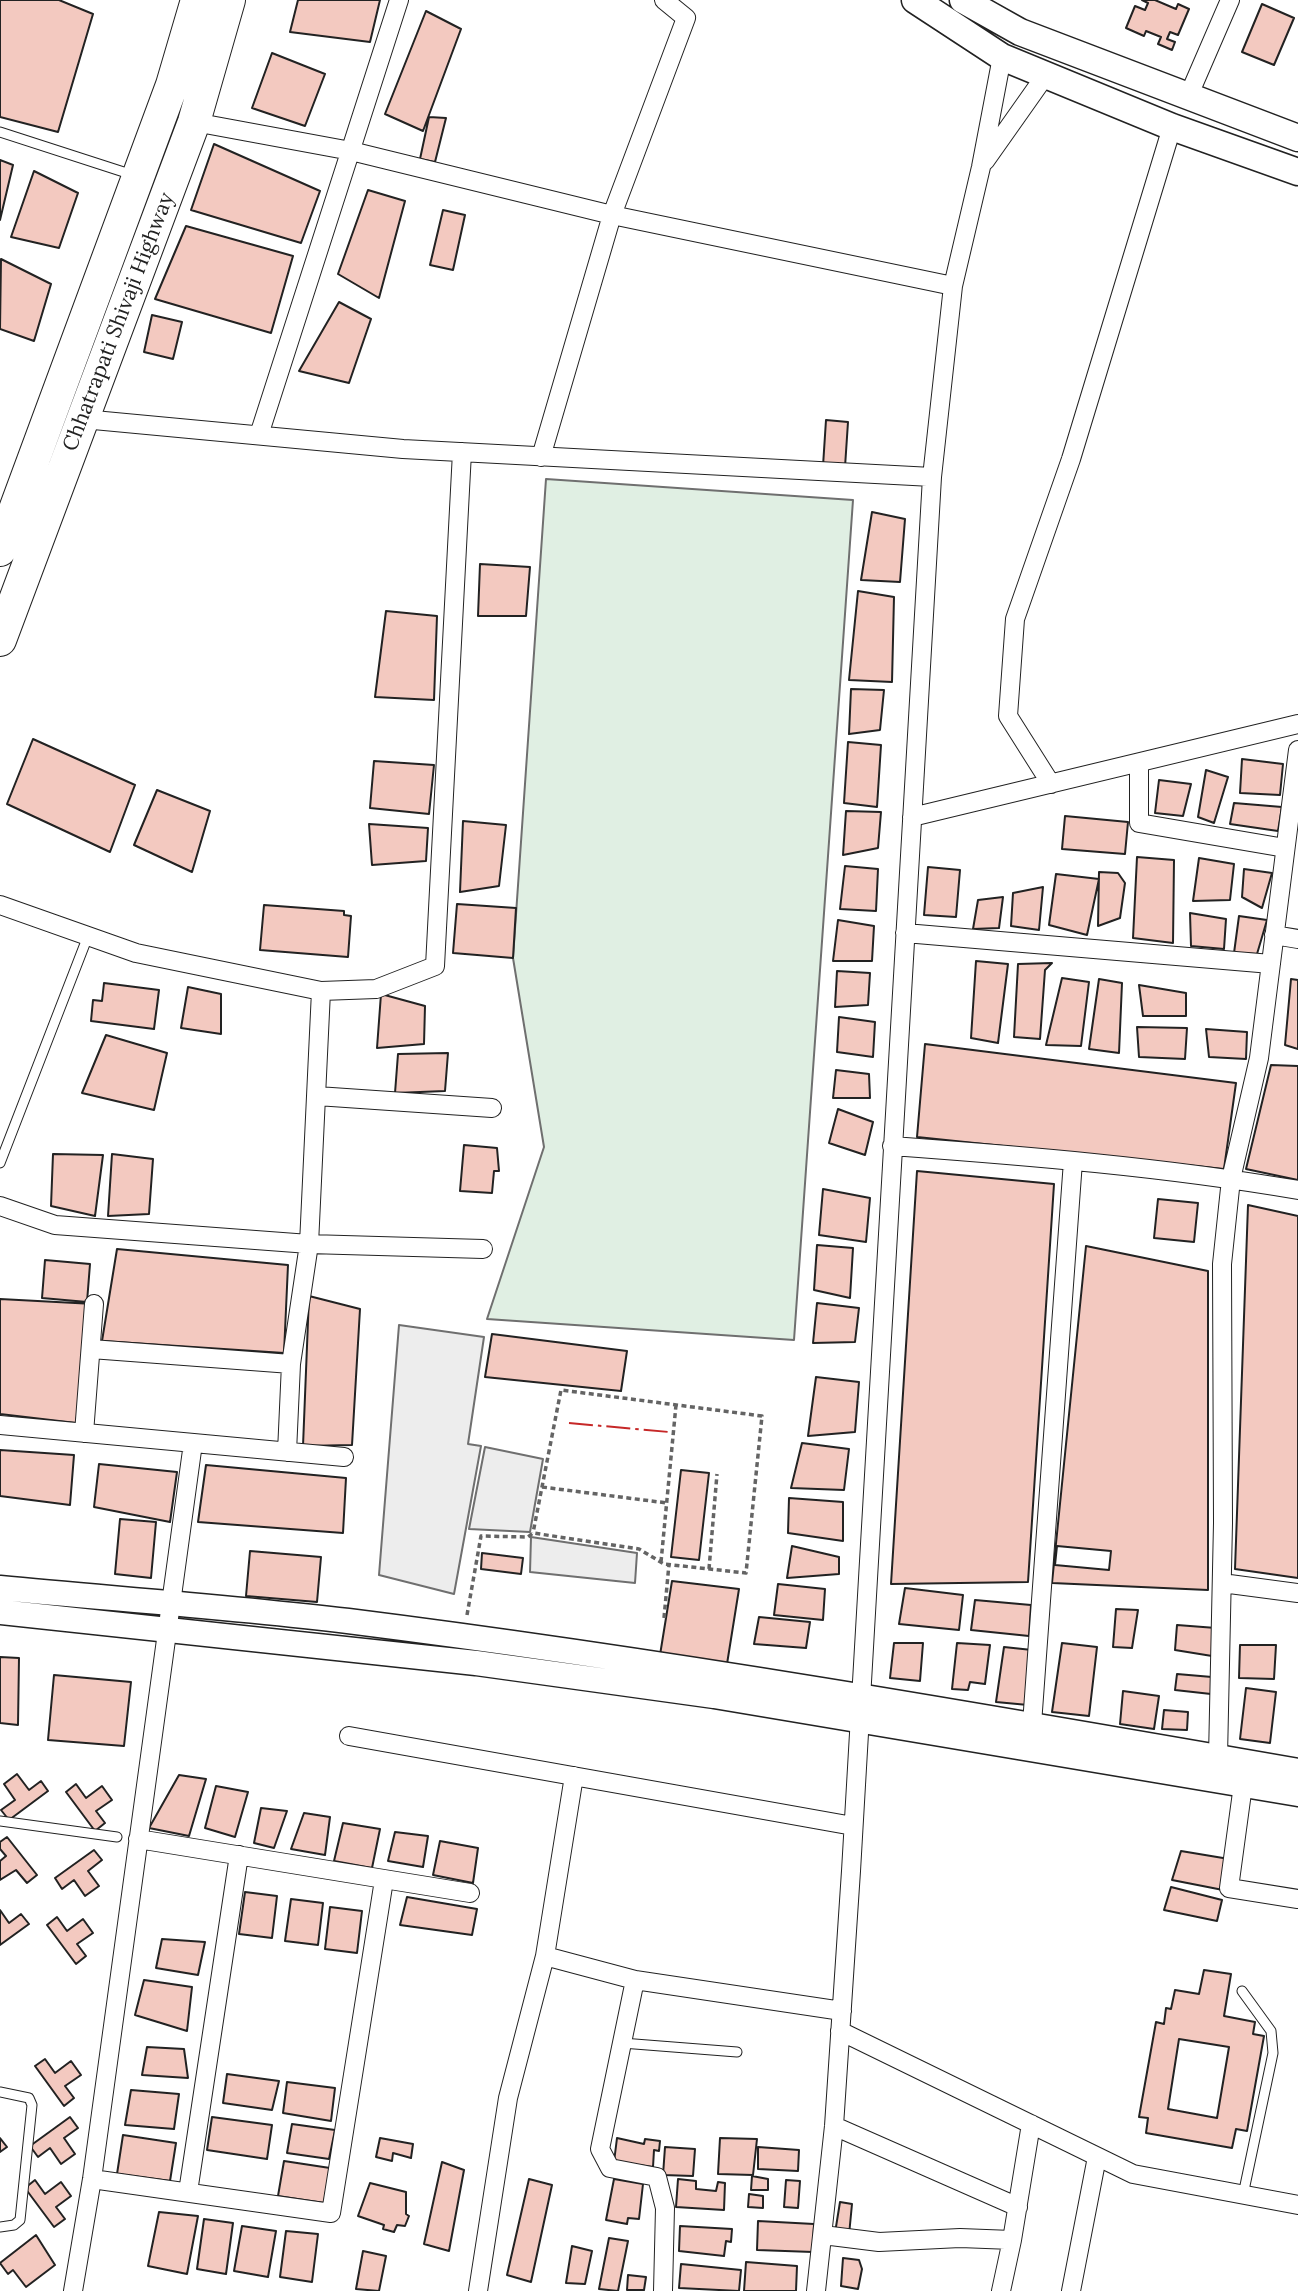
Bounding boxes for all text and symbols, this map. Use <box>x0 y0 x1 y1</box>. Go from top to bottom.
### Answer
street label: Chhatrapati Shivaji Highway <box>58 189 180 455</box>

